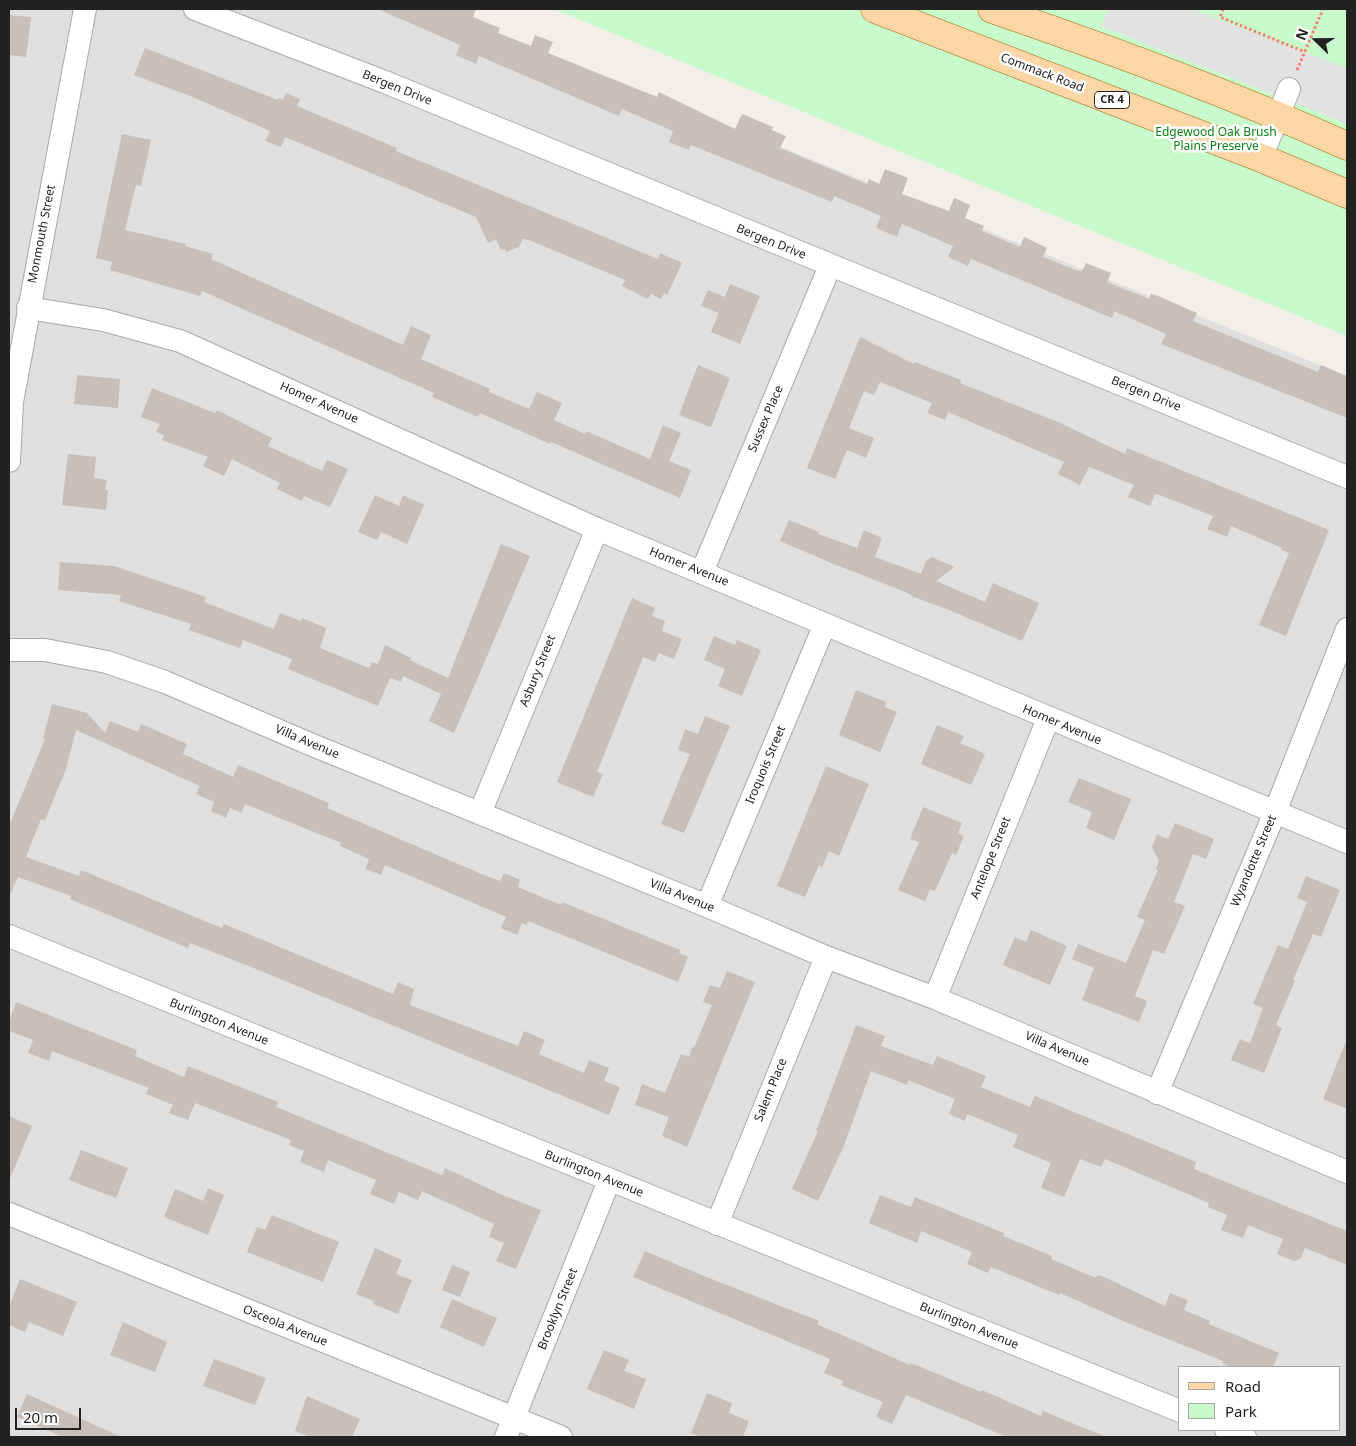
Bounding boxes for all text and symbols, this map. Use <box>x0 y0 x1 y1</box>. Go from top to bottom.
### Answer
north arrow <box>1291 15 1341 65</box>
text: N <box>1291 25 1313 43</box>
street label: Commack Road <box>998 50 1086 96</box>
street label: Bergen Drive <box>360 68 434 108</box>
road number: CR 4 <box>1094 92 1130 108</box>
park label: Edgewood Oak Brush Plains Preserve <box>1155 126 1277 154</box>
street label: Monmouth Street <box>25 184 59 284</box>
street label: Bergen Drive <box>734 222 808 262</box>
street label: Bergen Drive <box>1109 374 1183 414</box>
street label: Homer Avenue <box>278 379 360 427</box>
street label: Sussex Place <box>745 383 787 455</box>
street label: Homer Avenue <box>647 545 731 589</box>
street label: Asbury Street <box>517 633 559 709</box>
street label: Homer Avenue <box>1020 702 1104 748</box>
street label: Villa Avenue <box>273 722 341 762</box>
street label: Iroquois Street <box>743 724 789 806</box>
street label: Wyandotte Street <box>1228 813 1280 909</box>
street label: Antelope Street <box>968 815 1014 901</box>
street label: Villa Avenue <box>648 876 716 916</box>
street label: Burlington Avenue <box>167 996 271 1048</box>
street label: Villa Avenue <box>1023 1029 1091 1069</box>
street label: Salem Place <box>752 1056 790 1124</box>
street label: Burlington Avenue <box>542 1148 646 1200</box>
street label: Brooklyn Street <box>535 1266 581 1352</box>
street label: Burlington Avenue <box>917 1300 1021 1352</box>
street label: Osceola Avenue <box>241 1302 329 1350</box>
legend <box>1178 1366 1341 1431</box>
text: Road <box>1225 1376 1261 1396</box>
scale bar <box>18 1398 84 1430</box>
text: Park <box>1225 1401 1257 1421</box>
text: 20 m <box>23 1407 58 1427</box>

